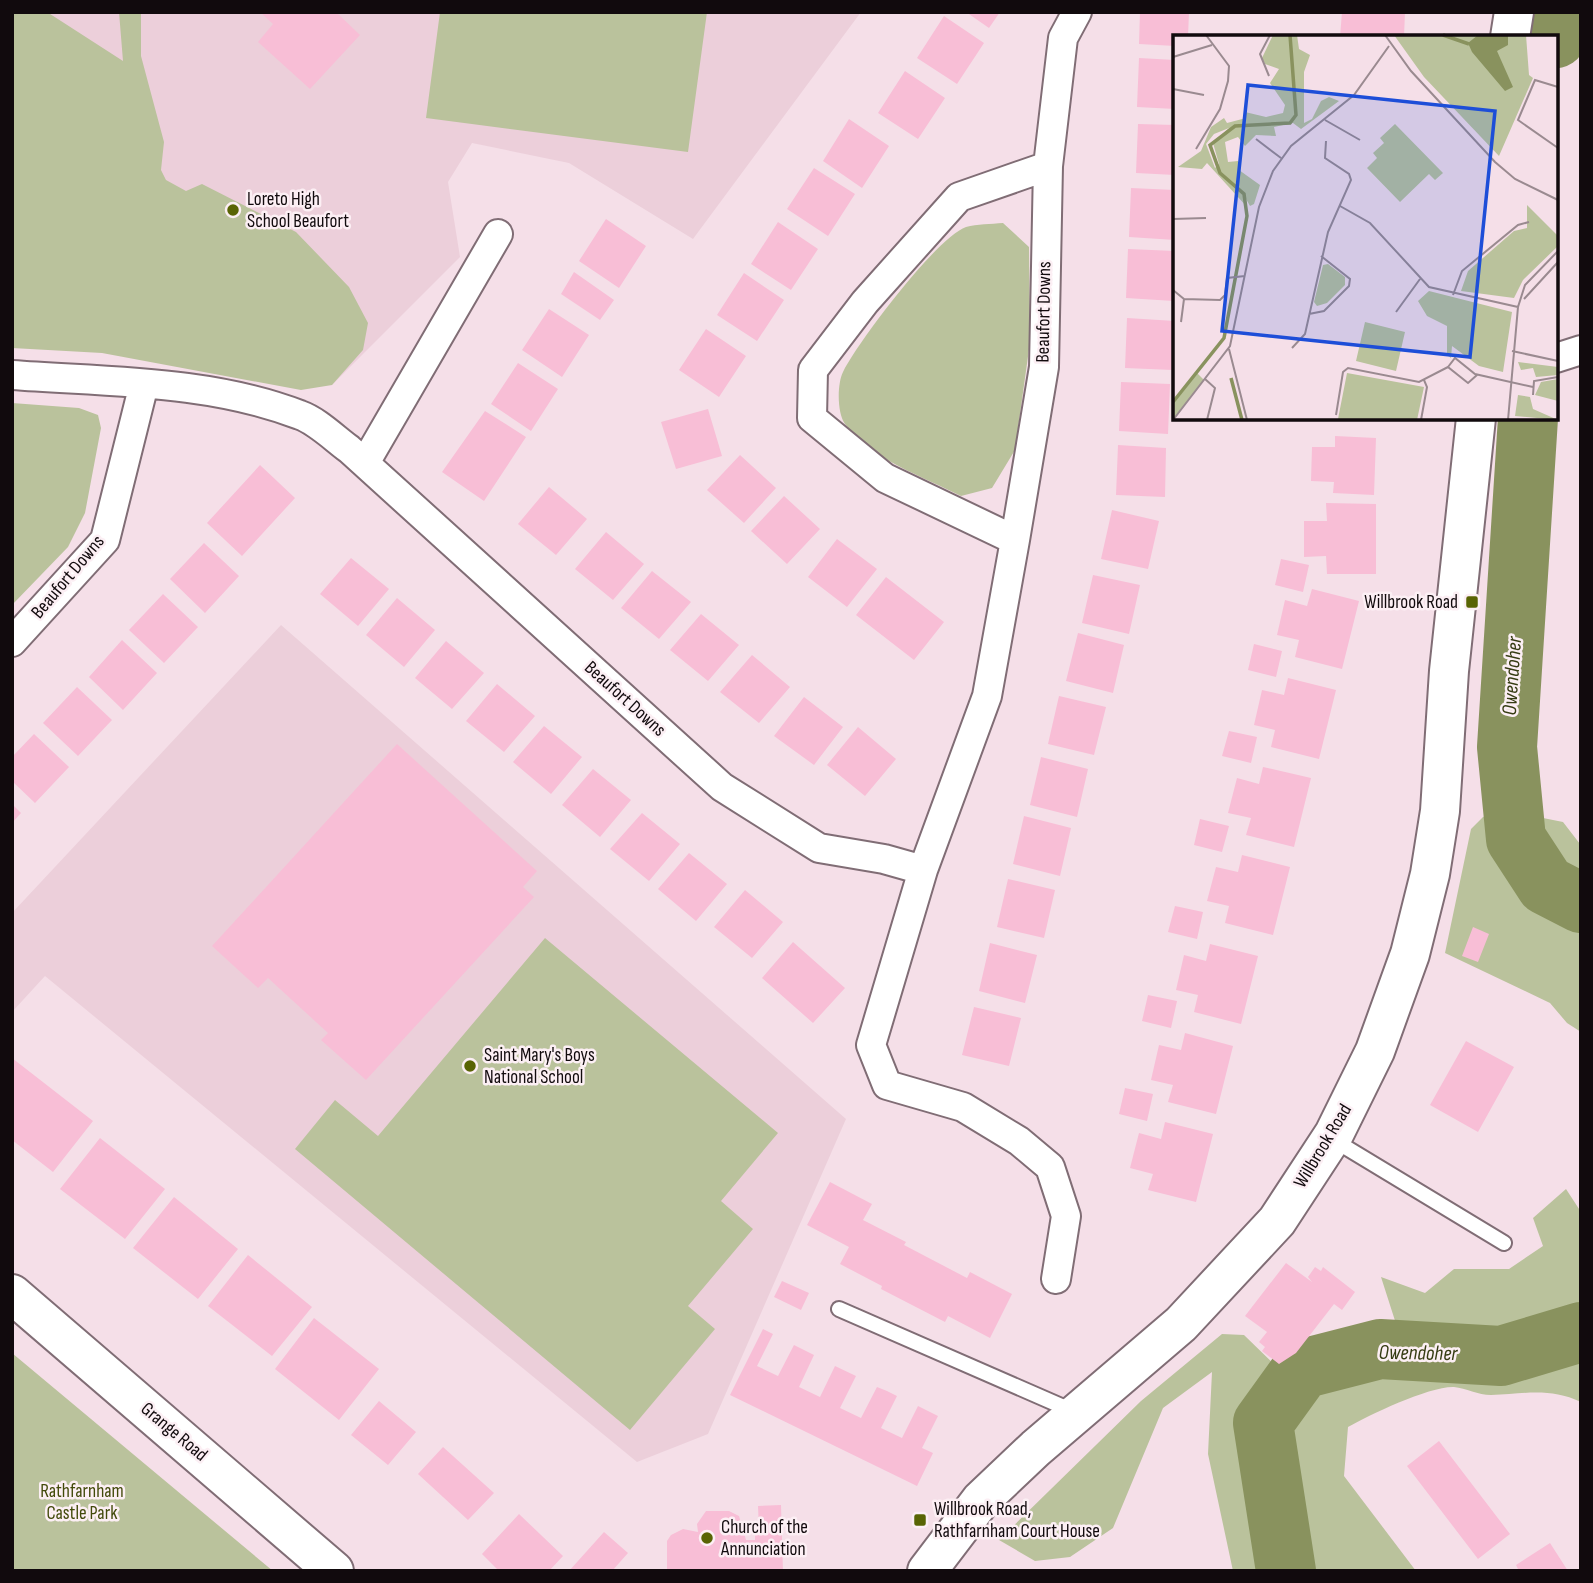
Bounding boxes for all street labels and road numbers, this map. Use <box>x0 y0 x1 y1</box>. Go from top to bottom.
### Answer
street label: Beaufort Downs <box>1032 261 1056 363</box>
street label: Beaufort Downs <box>27 531 110 623</box>
street label: Beaufort Downs <box>580 656 671 742</box>
street label: Willbrook Road <box>1289 1100 1357 1192</box>
street label: Grange Road <box>136 1397 212 1467</box>

